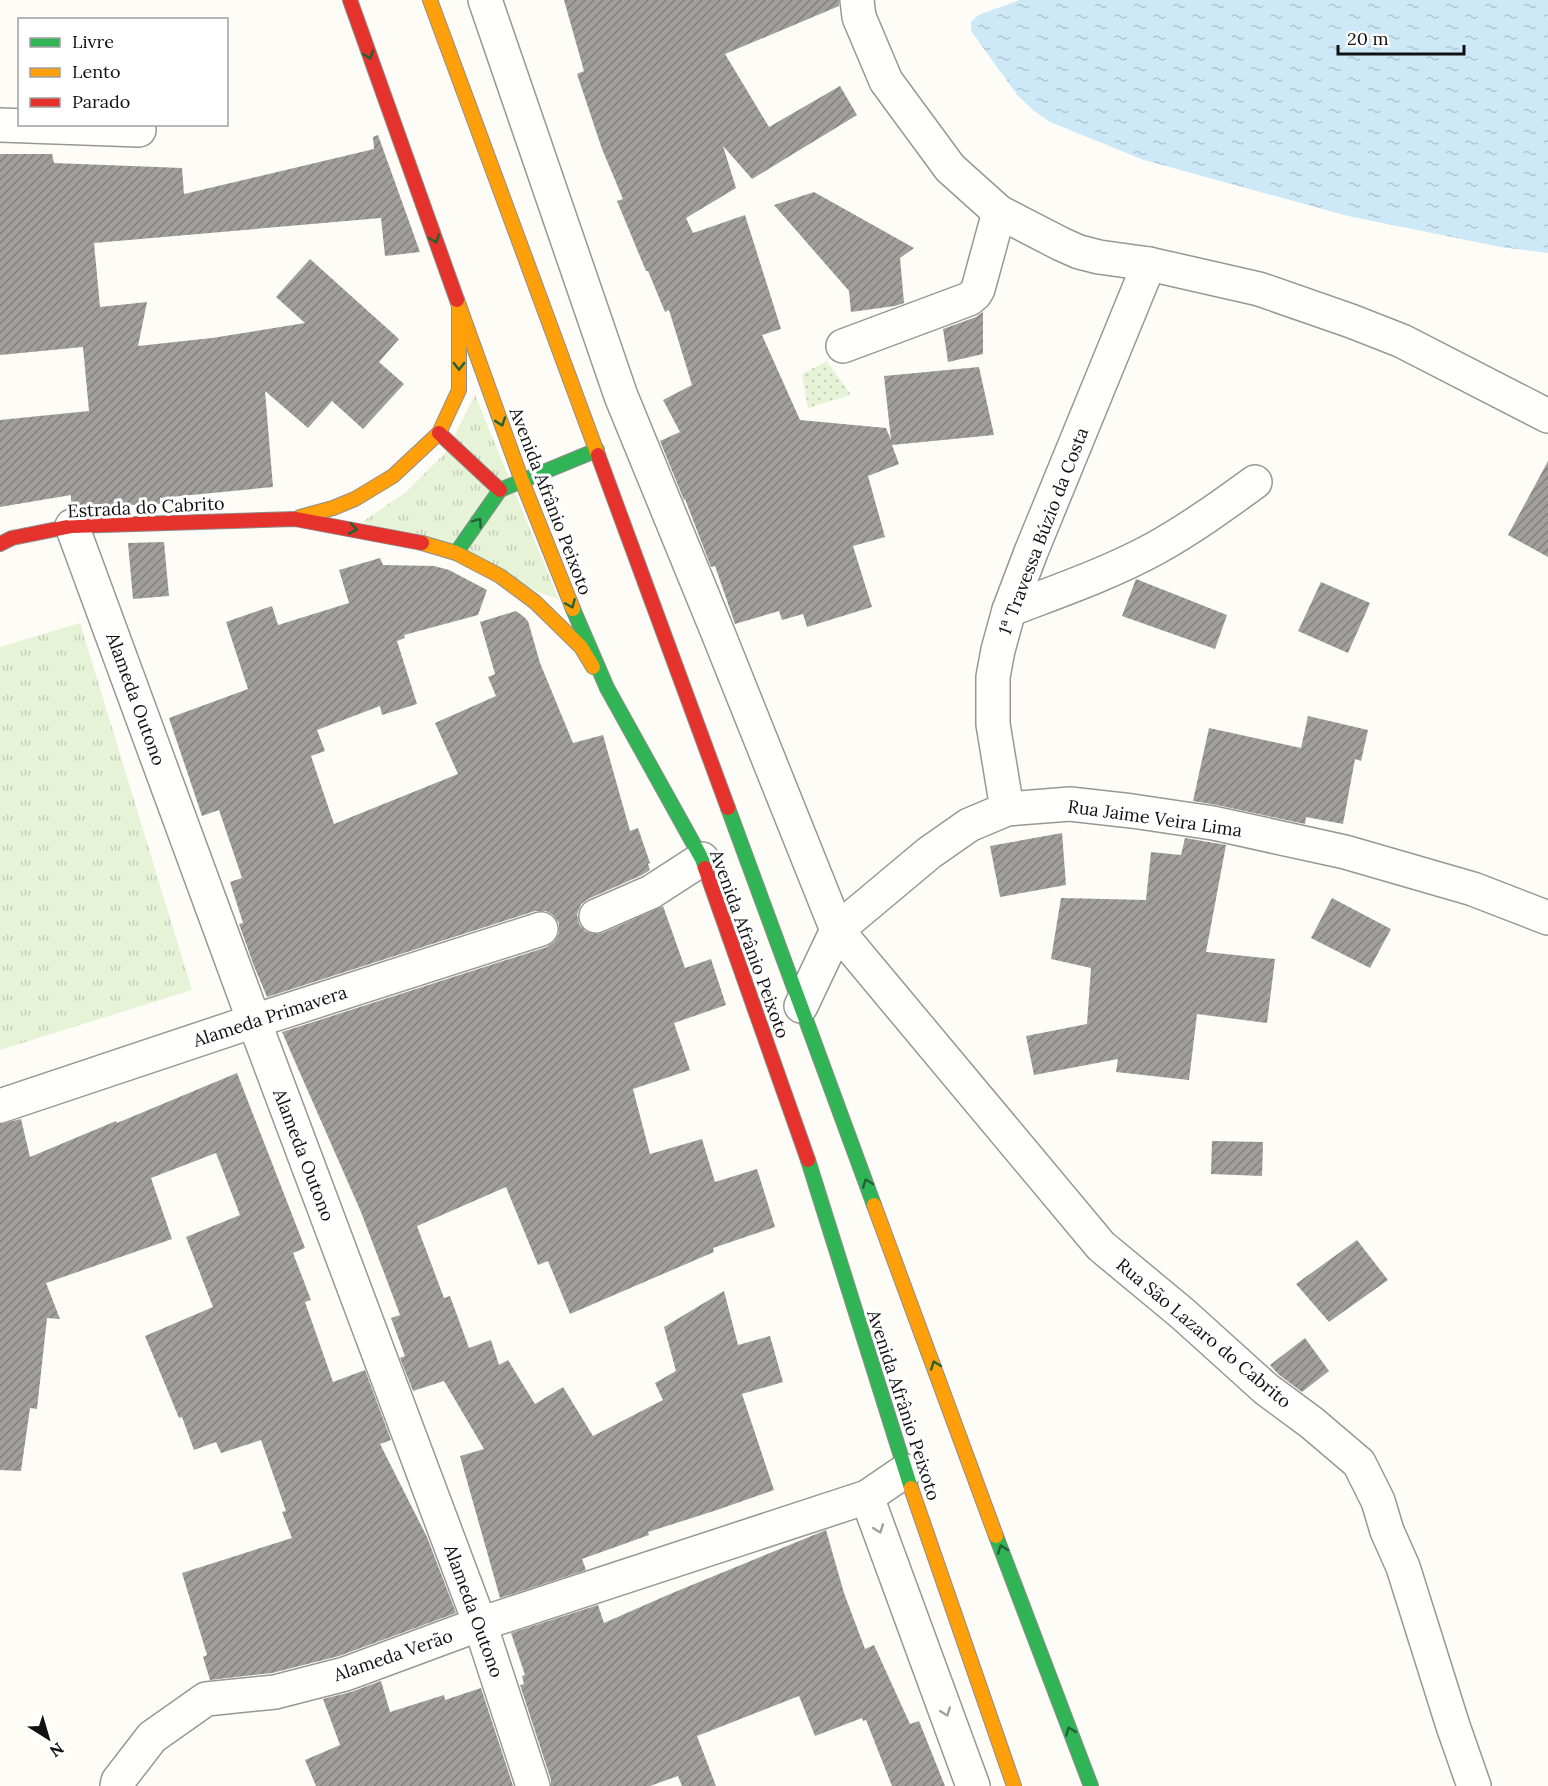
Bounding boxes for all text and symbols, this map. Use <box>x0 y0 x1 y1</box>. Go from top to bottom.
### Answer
legend <box>18 18 228 126</box>
scale bar <box>1338 18 1464 56</box>
text: 20 m <box>1347 27 1389 50</box>
text: Livre <box>72 30 114 53</box>
one-way arrow <box>362 49 375 60</box>
text: Lento <box>72 60 120 83</box>
text: Parado <box>72 90 130 113</box>
one-way arrow <box>427 233 440 244</box>
one-way arrow <box>453 361 465 370</box>
street label: Avenida Afrânio Peixoto <box>504 403 597 598</box>
one-way arrow <box>494 416 507 427</box>
street label: 1ª Travessa Búzio da Costa <box>993 424 1093 638</box>
street label: Estrada do Cabrito <box>67 491 225 523</box>
one-way arrow <box>471 517 482 528</box>
one-way arrow <box>348 522 358 535</box>
one-way arrow <box>564 598 576 609</box>
street label: Alameda Outono <box>101 628 171 769</box>
street label: Rua Jaime Veira Lima <box>1066 794 1244 842</box>
street label: Avenida Afrânio Peixoto <box>705 846 795 1041</box>
street label: Alameda Primavera <box>189 980 350 1052</box>
street label: Alameda Outono <box>268 1085 340 1224</box>
one-way arrow <box>861 1178 874 1189</box>
street label: Rua São Lazaro do Cabrito <box>1112 1253 1296 1413</box>
street label: Avenida Afrânio Peixoto <box>862 1306 946 1503</box>
one-way arrow <box>929 1361 942 1371</box>
one-way arrow <box>871 1523 884 1534</box>
street label: Alameda Outono <box>439 1540 509 1681</box>
one-way arrow <box>996 1544 1009 1554</box>
street label: Alameda Verão <box>330 1624 456 1686</box>
one-way arrow <box>939 1706 951 1717</box>
north arrow <box>18 1708 78 1768</box>
one-way arrow <box>1064 1727 1077 1737</box>
text: N <box>46 1738 68 1762</box>

